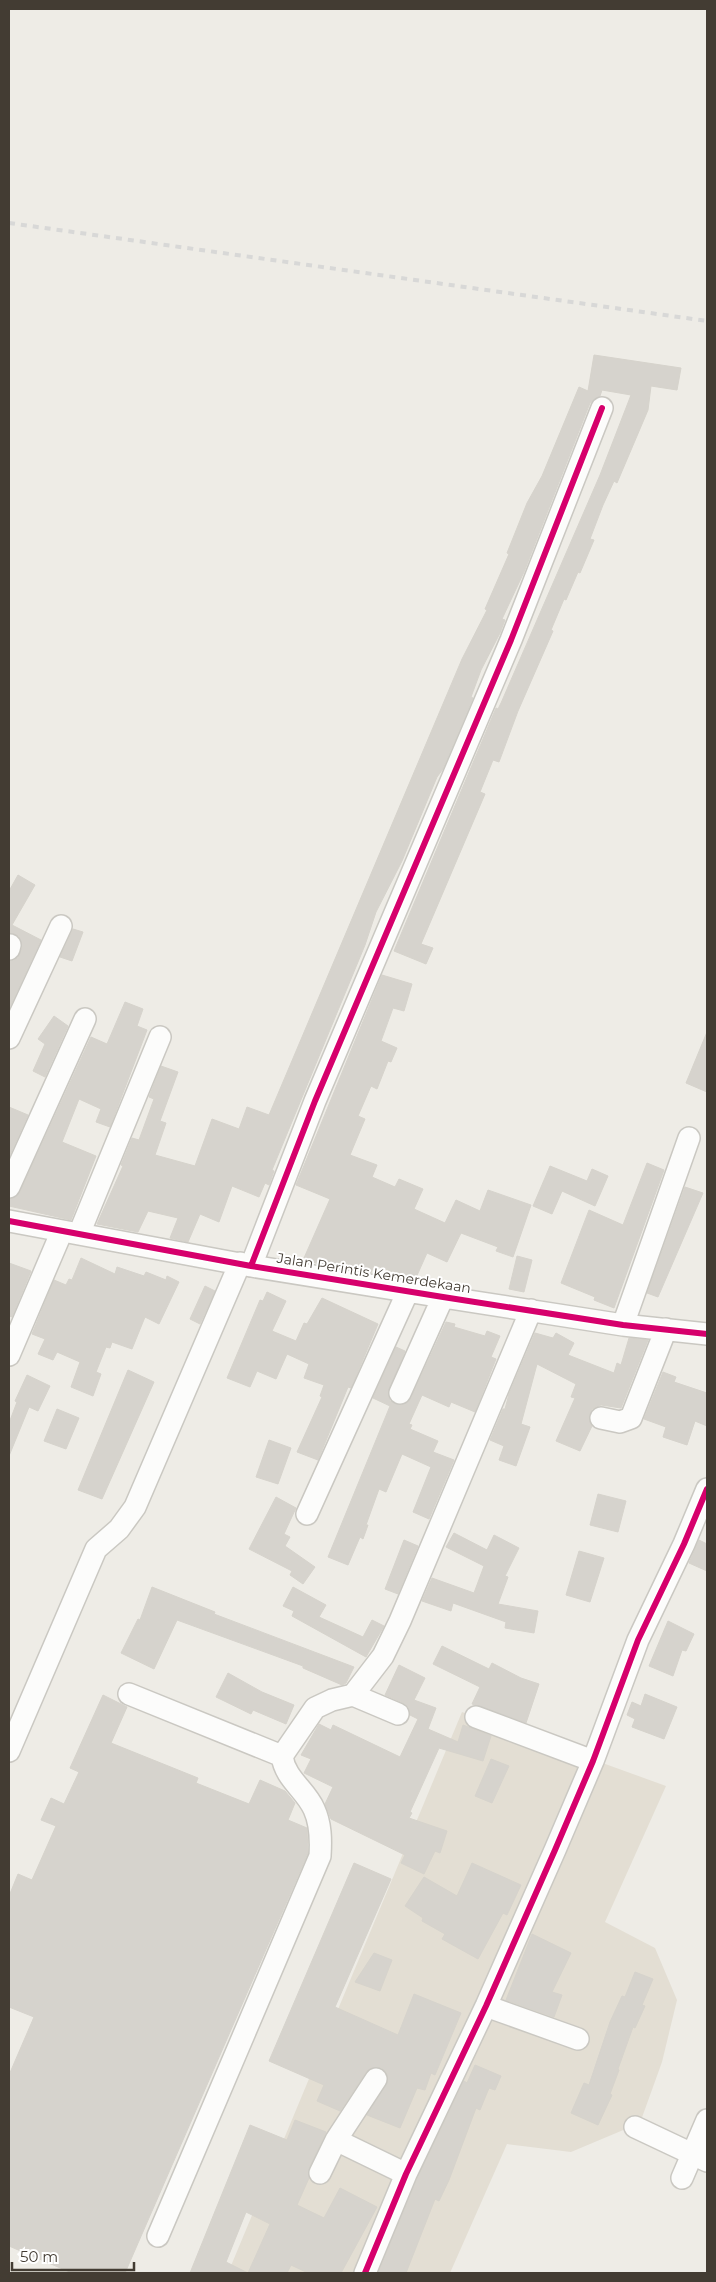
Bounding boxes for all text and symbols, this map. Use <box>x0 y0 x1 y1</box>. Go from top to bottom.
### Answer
street label: Jalan Perintis Kemerdekaan <box>275 1249 472 1297</box>
scale bar <box>12 2240 135 2272</box>
text: 50 m <box>20 2247 58 2266</box>

